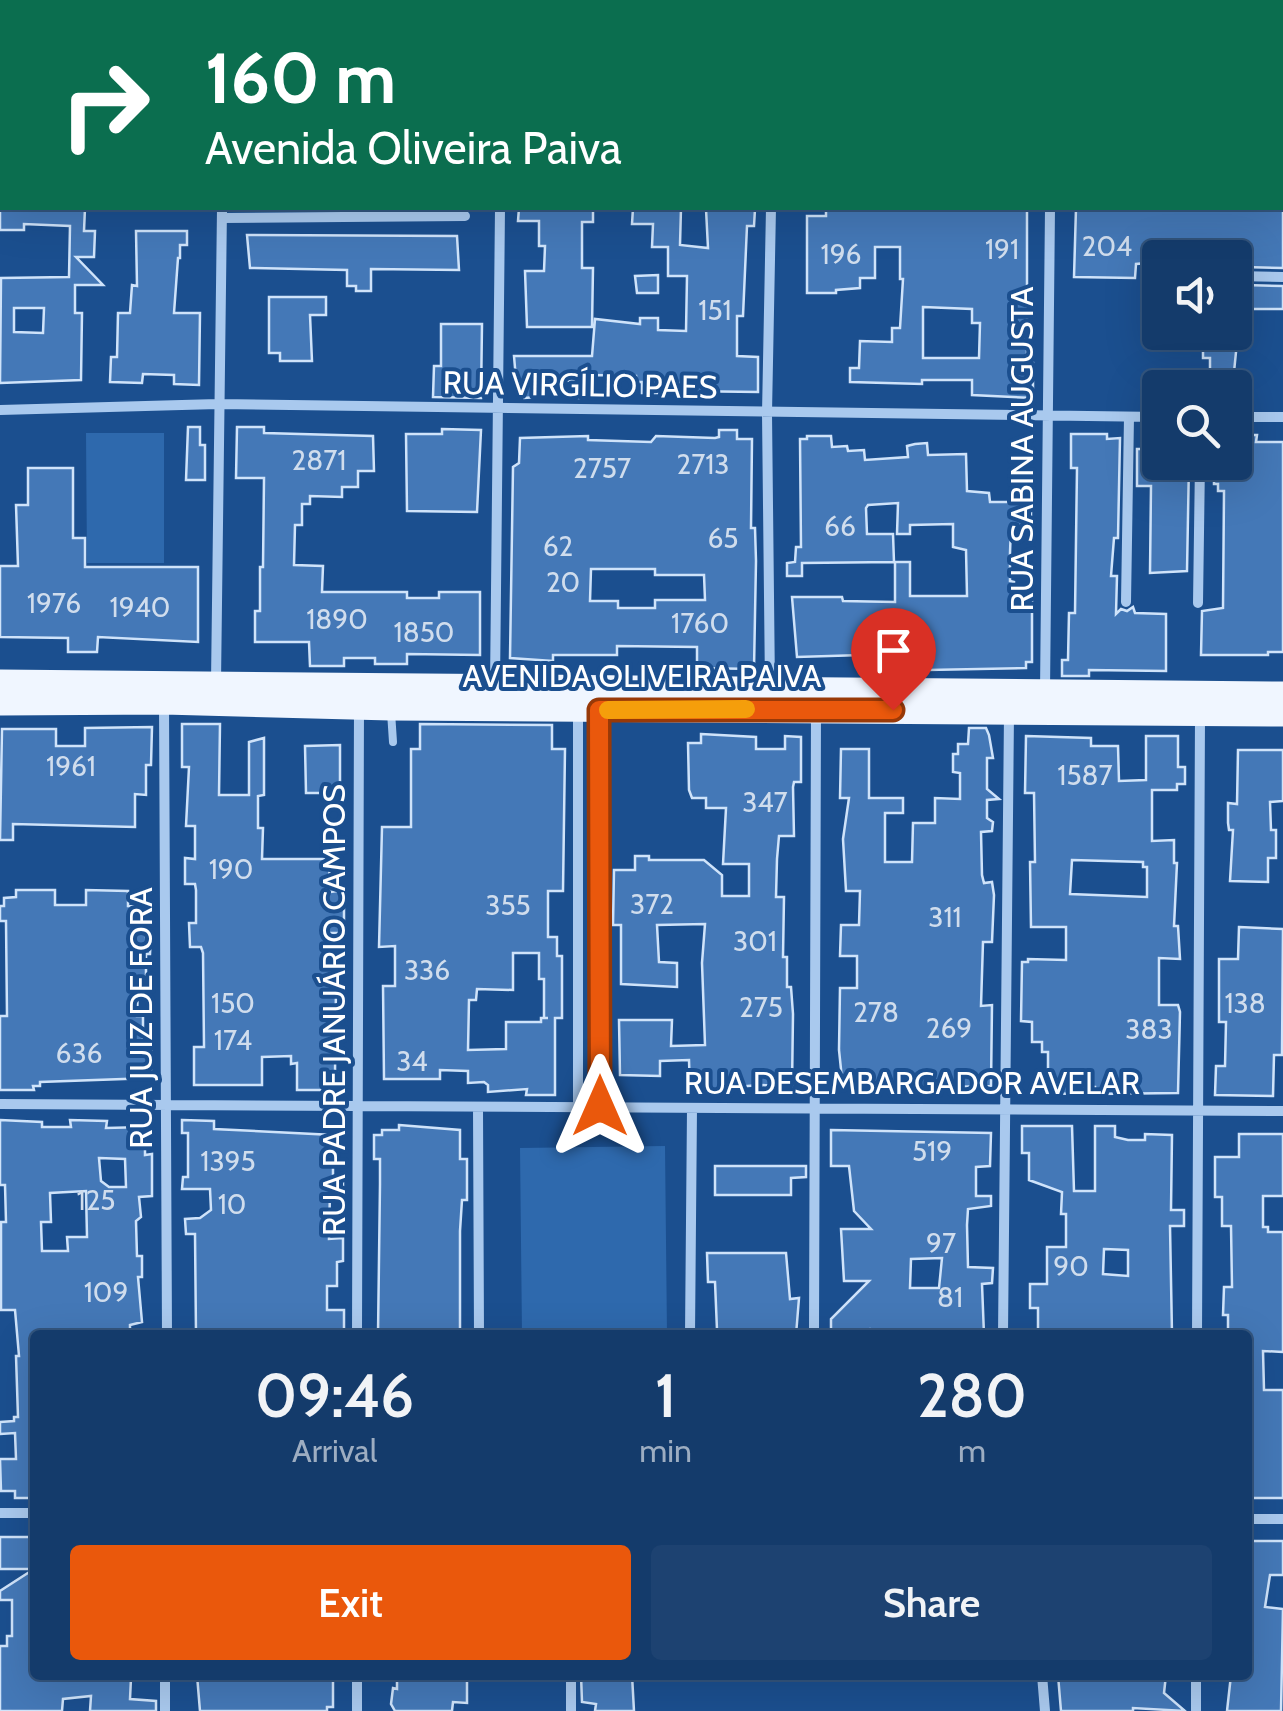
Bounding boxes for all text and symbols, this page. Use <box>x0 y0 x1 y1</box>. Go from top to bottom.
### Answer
text: 160 m <box>205 35 396 121</box>
icon: right <box>40 40 170 170</box>
text: Avenida Oliveira Paiva <box>205 121 622 175</box>
house number: 204 <box>1082 229 1132 263</box>
house number: 191 <box>985 232 1019 266</box>
house number: 196 <box>821 237 861 271</box>
map controls <box>1142 240 1252 480</box>
button: sound <box>1142 240 1252 350</box>
street label: RUA SABINA AUGUSTA <box>1002 286 1041 611</box>
house number: 151 <box>698 293 732 327</box>
street label: RUA VIRGÍLIO PAES <box>442 363 718 406</box>
button: search <box>1142 370 1252 480</box>
house number: 2871 <box>292 443 346 477</box>
house number: 2713 <box>676 447 730 481</box>
house number: 2757 <box>573 451 631 485</box>
house number: 66 <box>824 509 856 543</box>
house number: 65 <box>707 521 739 555</box>
house number: 62 <box>543 529 573 563</box>
house number: 20 <box>546 565 580 599</box>
house number: 1976 <box>27 586 81 620</box>
house number: 1940 <box>110 590 170 624</box>
house number: 1890 <box>306 602 368 636</box>
house number: 1760 <box>671 606 729 640</box>
pin <box>851 608 936 711</box>
house number: 1850 <box>394 615 454 649</box>
icon: arrive <box>866 623 921 678</box>
street label: AVENIDA OLIVEIRA PAIVA <box>463 656 822 695</box>
house number: 1961 <box>46 749 96 783</box>
house number: 1587 <box>1057 758 1113 792</box>
street label: RUA PADRE JANUÁRIO CAMPOS <box>314 784 353 1236</box>
house number: 347 <box>742 785 788 819</box>
house number: 190 <box>209 852 253 886</box>
street label: RUA JUIZ DE FORA <box>121 887 160 1149</box>
house number: 372 <box>630 887 674 921</box>
house number: 355 <box>485 888 531 922</box>
house number: 311 <box>928 900 962 934</box>
house number: 301 <box>733 924 777 958</box>
house number: 336 <box>404 953 450 987</box>
house number: 150 <box>211 986 255 1020</box>
house number: 138 <box>1224 986 1266 1020</box>
house number: 275 <box>739 990 783 1024</box>
house number: 278 <box>853 995 899 1029</box>
house number: 269 <box>926 1011 972 1045</box>
house number: 383 <box>1125 1012 1173 1046</box>
house number: 174 <box>214 1023 252 1057</box>
house number: 636 <box>56 1036 102 1070</box>
house number: 34 <box>396 1044 428 1078</box>
position arrow <box>548 1054 652 1158</box>
street label: RUA DESEMBARGADOR AVELAR <box>684 1063 1140 1102</box>
house number: 519 <box>912 1134 952 1168</box>
house number: 1395 <box>200 1144 256 1178</box>
house number: 125 <box>77 1183 115 1217</box>
house number: 10 <box>218 1187 246 1221</box>
house number: 97 <box>926 1226 956 1260</box>
house number: 90 <box>1053 1249 1089 1283</box>
house number: 109 <box>84 1275 128 1309</box>
house number: 81 <box>937 1280 963 1314</box>
text: 09:46 <box>255 1359 414 1432</box>
text: 1 <box>655 1359 676 1432</box>
text: 280 <box>917 1359 1027 1432</box>
text: Arrival <box>292 1431 377 1470</box>
text: min <box>639 1431 692 1470</box>
text: m <box>958 1431 986 1470</box>
button: Exit <box>70 1545 631 1660</box>
button: Share <box>651 1545 1212 1660</box>

